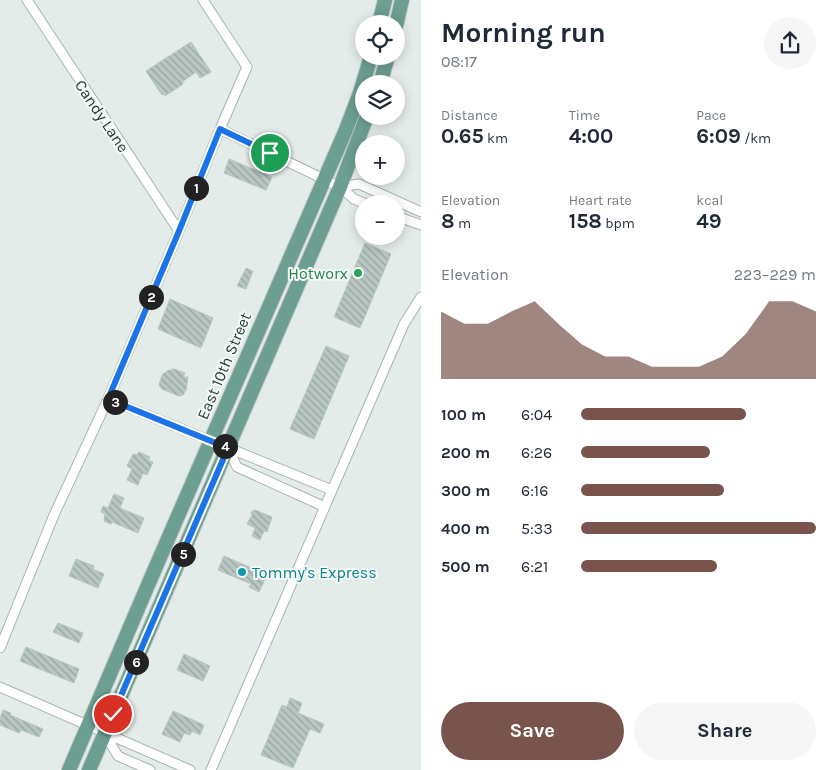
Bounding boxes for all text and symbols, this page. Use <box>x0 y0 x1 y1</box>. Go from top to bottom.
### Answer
map controls <box>355 15 405 245</box>
button: locate <box>355 15 405 65</box>
text: Morning run <box>441 16 606 49</box>
button: share <box>764 17 816 69</box>
text: 08:17 <box>441 52 477 71</box>
button: layers <box>355 75 405 125</box>
street label: Candy Lane <box>71 76 133 156</box>
text: Distance <box>441 107 498 124</box>
text: Time <box>569 107 600 124</box>
text: Pace <box>696 107 726 124</box>
text: 0.65 <box>441 124 484 148</box>
text: 4:00 <box>569 124 613 148</box>
text: 6:09 <box>696 124 741 148</box>
text: km <box>484 130 508 147</box>
text: /km <box>741 130 771 147</box>
pin <box>249 132 291 174</box>
button: + <box>355 135 405 185</box>
icon: arrive <box>256 139 284 167</box>
pin: 1 <box>184 176 208 200</box>
text: 1 <box>194 180 199 197</box>
text: Elevation <box>441 192 500 209</box>
text: Heart rate <box>569 192 632 209</box>
text: kcal <box>696 192 723 209</box>
button: − <box>355 195 405 245</box>
text: 8 <box>441 209 455 233</box>
text: 158 <box>569 209 602 233</box>
text: 49 <box>696 209 722 233</box>
text: m <box>455 215 471 232</box>
text: bpm <box>602 215 635 232</box>
place label: Hotworx <box>288 264 348 283</box>
text: Elevation <box>441 265 509 284</box>
text: 223–229 m <box>734 265 816 284</box>
marker: Hotworx <box>352 267 364 279</box>
pin: 2 <box>138 284 164 310</box>
text: 2 <box>147 289 156 306</box>
street label: East 10th Street <box>193 310 255 422</box>
pin: 3 <box>102 390 128 414</box>
text: 3 <box>111 394 120 411</box>
text: 100 m <box>441 405 486 424</box>
text: 6:04 <box>521 405 552 424</box>
pin: 4 <box>212 434 238 458</box>
text: 4 <box>221 438 230 455</box>
text: 200 m <box>441 443 490 462</box>
text: 6:26 <box>521 443 552 462</box>
text: 300 m <box>441 481 490 500</box>
text: 6:16 <box>521 481 548 500</box>
text: 400 m <box>441 519 490 538</box>
text: 5:33 <box>521 519 553 538</box>
pin: 5 <box>170 542 196 566</box>
text: 5 <box>179 546 188 563</box>
text: 500 m <box>441 557 490 576</box>
text: 6:21 <box>521 557 548 576</box>
place label: Tommy's Express <box>252 563 377 582</box>
marker: Tommy's Express <box>236 566 248 578</box>
pin: 6 <box>124 650 148 674</box>
text: 6 <box>132 654 141 671</box>
pin <box>92 693 134 735</box>
icon: check <box>99 700 127 728</box>
button: Save <box>441 702 624 760</box>
button: Share <box>634 702 816 760</box>

